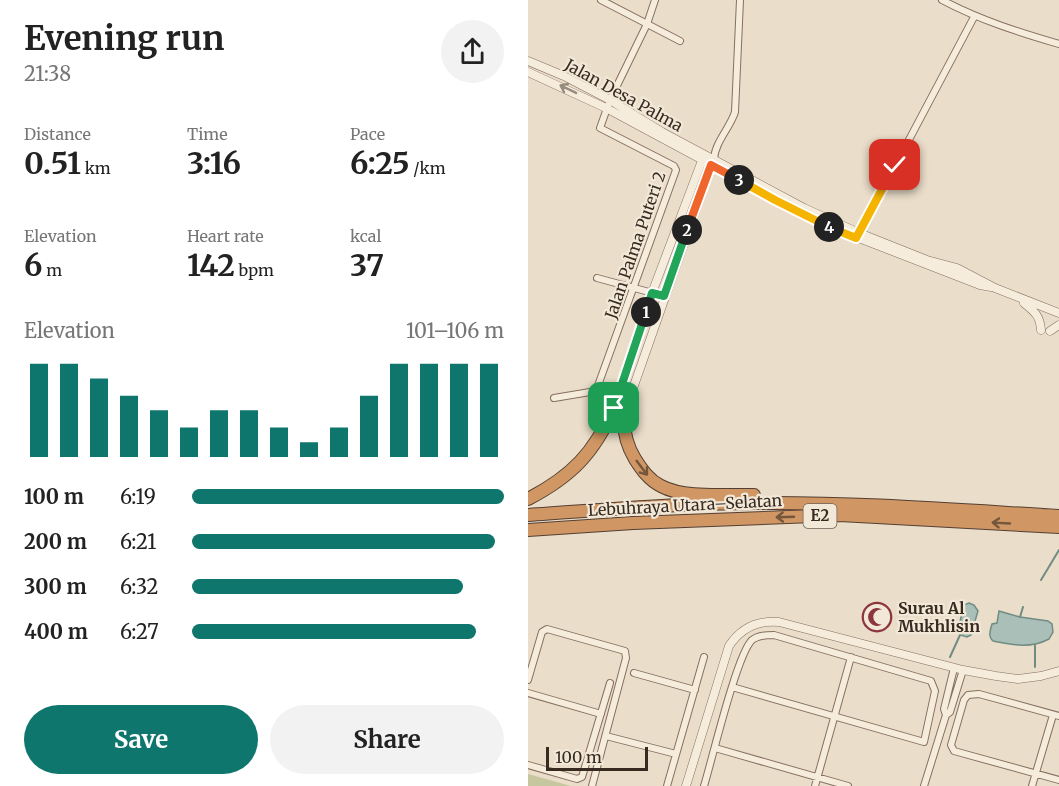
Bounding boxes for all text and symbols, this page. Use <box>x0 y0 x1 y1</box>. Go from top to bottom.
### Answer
text: Evening run <box>24 18 224 59</box>
button: share <box>441 20 504 83</box>
street label: Jalan Desa Palma <box>561 54 687 136</box>
text: 21:38 <box>24 61 71 86</box>
one-way arrow <box>559 83 577 95</box>
text: Distance <box>24 124 91 144</box>
text: Time <box>187 124 228 144</box>
text: Pace <box>350 124 385 144</box>
pin <box>869 139 920 190</box>
text: 0.51 <box>24 144 81 182</box>
text: 3:16 <box>187 144 241 182</box>
text: 6:25 <box>350 144 410 182</box>
icon: check <box>878 148 911 181</box>
text: km <box>81 158 111 178</box>
text: /km <box>410 158 446 178</box>
pin: 3 <box>724 165 754 195</box>
street label: Jalan Palma Puteri 2 <box>600 169 670 322</box>
text: 3 <box>734 170 744 190</box>
pin: 4 <box>814 212 844 242</box>
pin: 2 <box>672 215 702 245</box>
text: 4 <box>824 217 834 237</box>
text: 2 <box>682 220 692 240</box>
text: Elevation <box>24 226 97 246</box>
text: Heart rate <box>187 226 264 246</box>
text: kcal <box>350 226 381 246</box>
text: 6 <box>24 246 42 284</box>
text: 142 <box>187 246 235 284</box>
text: 37 <box>350 246 384 284</box>
text: m <box>42 260 62 280</box>
text: bpm <box>235 260 274 280</box>
pin: 1 <box>631 297 661 327</box>
text: 1 <box>642 302 650 322</box>
text: Elevation <box>24 318 115 343</box>
text: 101–106 m <box>406 318 504 343</box>
pin <box>588 382 639 433</box>
icon: arrive <box>597 391 630 424</box>
one-way arrow <box>636 460 648 476</box>
text: 100 m <box>24 484 84 509</box>
text: 6:19 <box>120 484 156 509</box>
street label: Lebuhraya Utara–Selatan <box>587 490 783 520</box>
road number: E2 <box>804 504 836 528</box>
one-way arrow <box>775 511 795 523</box>
one-way arrow <box>991 518 1011 529</box>
text: 200 m <box>24 529 87 554</box>
text: 6:21 <box>120 529 156 554</box>
text: 300 m <box>24 574 87 599</box>
text: 6:32 <box>120 574 158 599</box>
place label: Surau Al Mukhlisin <box>898 598 980 636</box>
mosque icon: Surau Al Mukhlisin <box>861 601 893 633</box>
text: 400 m <box>24 619 88 644</box>
text: 6:27 <box>120 619 159 644</box>
button: Save <box>24 705 258 774</box>
button: Share <box>270 705 504 774</box>
scale bar <box>546 744 648 772</box>
text: 100 m <box>555 747 602 767</box>

